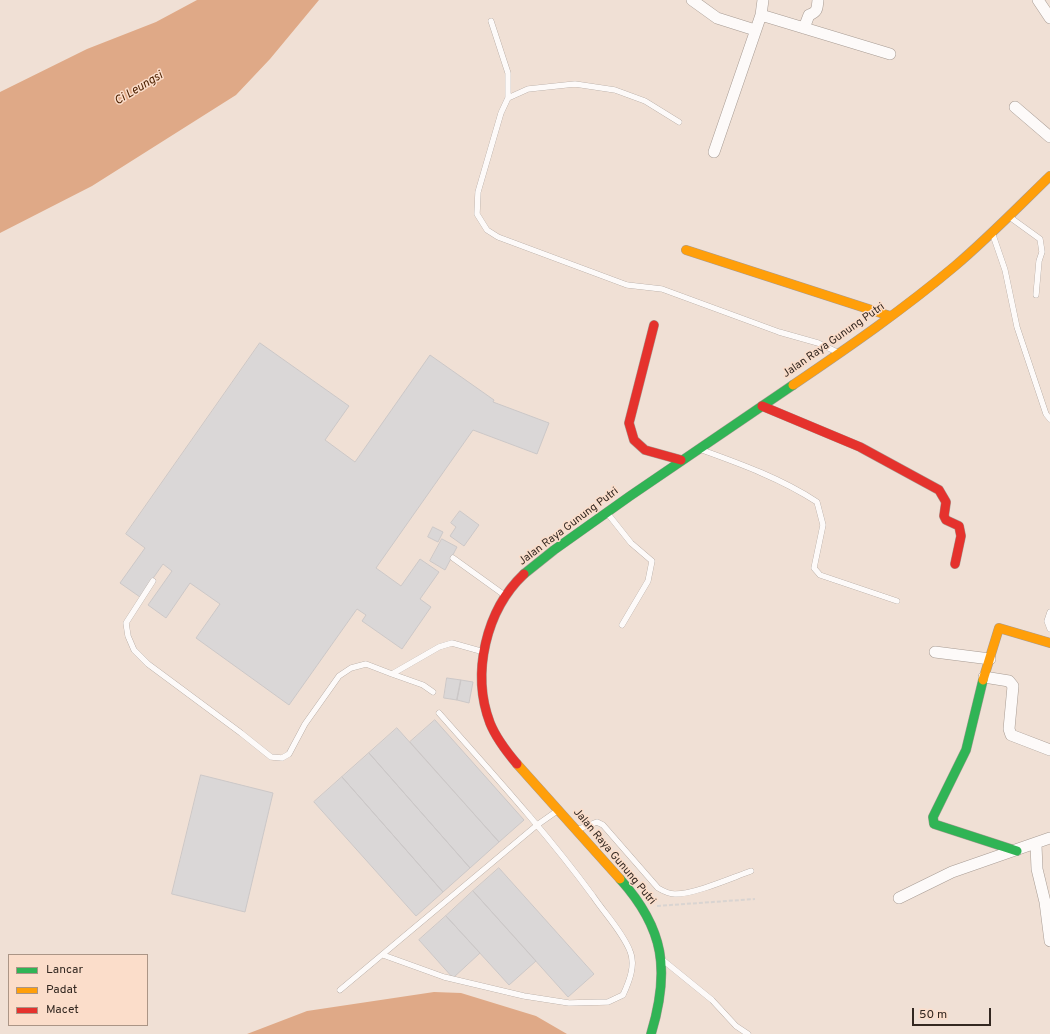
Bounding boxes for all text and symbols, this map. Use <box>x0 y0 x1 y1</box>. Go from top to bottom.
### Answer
water label: Ci Leungsi <box>112 69 166 109</box>
street label: Jalan Raya Gunung Putri <box>780 301 888 381</box>
street label: Jalan Raya Gunung Putri <box>517 485 621 569</box>
street label: Jalan Raya Gunung Putri <box>570 806 658 908</box>
legend <box>8 954 148 1026</box>
text: Lancar <box>46 962 83 978</box>
text: Padat <box>46 982 77 998</box>
scale bar <box>914 1000 993 1026</box>
text: Macet <box>46 1002 79 1018</box>
text: 50 m <box>919 1007 947 1023</box>

